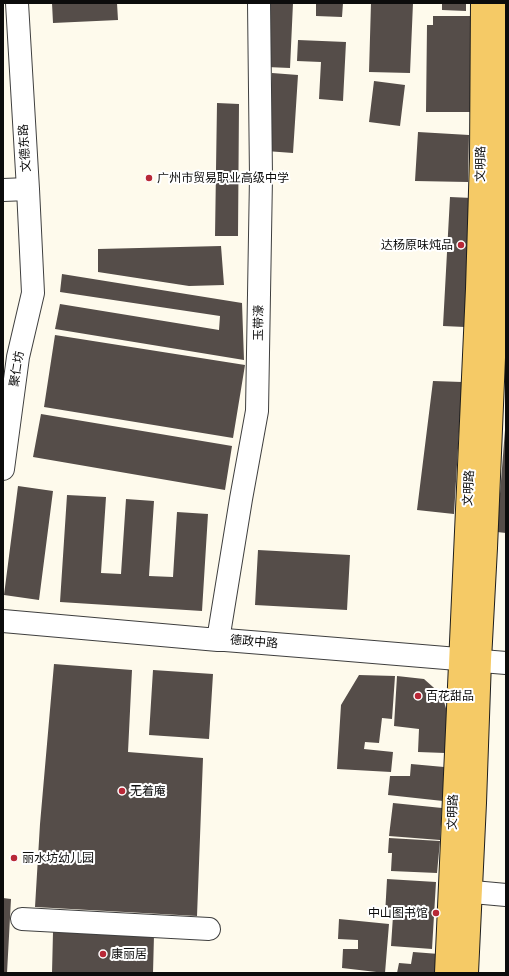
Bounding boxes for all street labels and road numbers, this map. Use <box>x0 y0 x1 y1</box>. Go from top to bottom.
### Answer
street label: 文德东路 <box>16 124 34 172</box>
street label: 文明路 <box>473 146 489 182</box>
street label: 玉带濠 <box>251 305 267 341</box>
street label: 聚仁坊 <box>7 350 27 388</box>
street label: 文明路 <box>461 470 477 506</box>
street label: 德政中路 <box>229 633 279 651</box>
street label: 文明路 <box>445 794 461 830</box>

